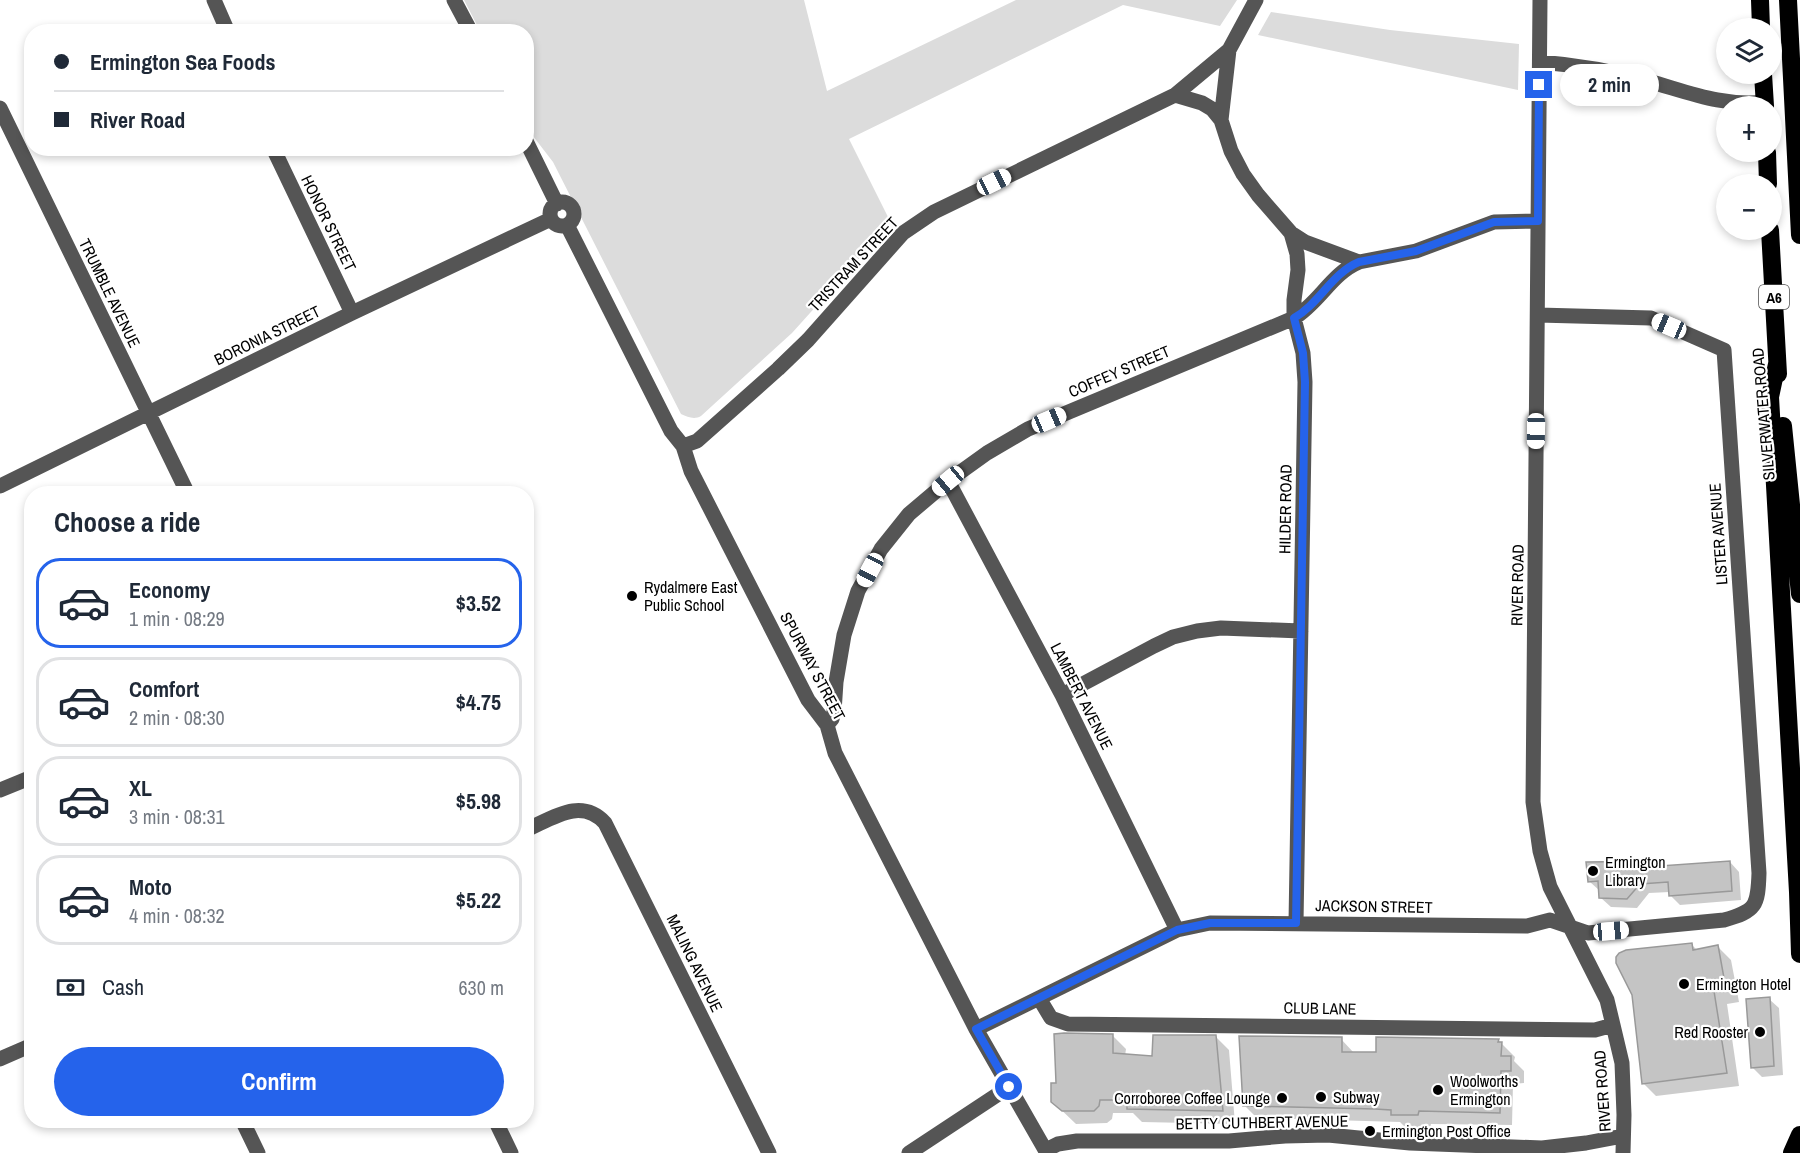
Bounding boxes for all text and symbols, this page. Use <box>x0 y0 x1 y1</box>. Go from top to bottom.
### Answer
map controls <box>1716 18 1782 240</box>
button: layers <box>1716 18 1782 84</box>
text: Ermington Sea Foods <box>90 47 276 77</box>
callout: 2 min <box>1560 64 1659 106</box>
route end <box>1525 71 1552 98</box>
text: 2 min <box>1588 71 1631 98</box>
button: + <box>1716 96 1782 162</box>
text: River Road <box>90 105 185 135</box>
car <box>974 166 1014 198</box>
street label: HONOR STREET <box>296 171 362 275</box>
button: − <box>1716 174 1782 240</box>
street label: TRISTRAM STREET <box>803 212 903 316</box>
street label: TRUMBLE AVENUE <box>74 235 146 351</box>
road number: A6 <box>1759 285 1789 309</box>
street label: BORONIA STREET <box>210 300 324 370</box>
car <box>1649 311 1689 341</box>
street label: COFFEY STREET <box>1065 340 1173 402</box>
street label: SILVERWATER ROAD <box>1746 347 1780 481</box>
car <box>1029 405 1069 435</box>
car <box>1527 413 1545 449</box>
car <box>928 463 968 499</box>
street label: HILDER ROAD <box>1273 464 1297 554</box>
street label: LISTER AVENUE <box>1703 482 1733 586</box>
text: Choose a ride <box>54 504 200 540</box>
street label: RIVER ROAD <box>1505 544 1529 626</box>
car <box>854 550 886 590</box>
text: Economy <box>129 575 210 605</box>
icon: car <box>57 576 111 630</box>
place label: Rydalmere East Public School <box>644 576 738 616</box>
text: $3.52 <box>456 588 501 618</box>
marker: Rydalmere East Public School <box>625 589 639 603</box>
text: 1 min · 08:29 <box>129 605 225 632</box>
street label: SPURWAY STREET <box>775 608 851 724</box>
street label: LAMBERT AVENUE <box>1046 639 1118 753</box>
text: Comfort <box>129 674 199 704</box>
icon: car <box>57 675 111 729</box>
text: $4.75 <box>456 687 501 717</box>
text: 2 min · 08:30 <box>129 704 225 731</box>
text: XL <box>129 773 152 803</box>
icon: car <box>57 774 111 828</box>
text: $5.98 <box>456 786 501 816</box>
text: 3 min · 08:31 <box>129 803 225 830</box>
place label: Ermington Library <box>1605 851 1666 891</box>
marker: Ermington Library <box>1586 864 1600 878</box>
text: Moto <box>129 872 172 902</box>
icon: car <box>57 873 111 927</box>
text: $5.22 <box>456 885 501 915</box>
street label: JACKSON STREET <box>1315 894 1433 918</box>
text: 4 min · 08:32 <box>129 902 225 929</box>
street label: MALING AVENUE <box>662 910 728 1016</box>
car <box>1592 920 1630 942</box>
icon: cash <box>54 971 87 1004</box>
text: Cash <box>102 972 144 1002</box>
place label: Ermington Hotel <box>1696 973 1791 995</box>
text: 630 m <box>458 974 504 1001</box>
marker: Ermington Hotel <box>1677 977 1691 991</box>
street label: CLUB LANE <box>1283 996 1357 1020</box>
place label: Red Rooster <box>1674 1021 1749 1043</box>
marker: Red Rooster <box>1753 1025 1767 1039</box>
button: Confirm <box>54 1047 504 1116</box>
street label: RIVER ROAD <box>1588 1050 1616 1132</box>
place label: Woolworths Ermington <box>1450 1070 1518 1110</box>
route start <box>995 1073 1022 1100</box>
marker: Woolworths Ermington <box>1431 1083 1445 1097</box>
place label: Subway <box>1333 1086 1380 1108</box>
place label: Corroboree Coffee Lounge <box>1114 1087 1270 1109</box>
marker: Subway <box>1314 1090 1328 1104</box>
marker: Corroboree Coffee Lounge <box>1275 1091 1289 1105</box>
street label: BETTY CUTHBERT AVENUE <box>1176 1109 1348 1135</box>
place label: Ermington Post Office <box>1382 1120 1511 1142</box>
marker: Ermington Post Office <box>1363 1124 1377 1138</box>

